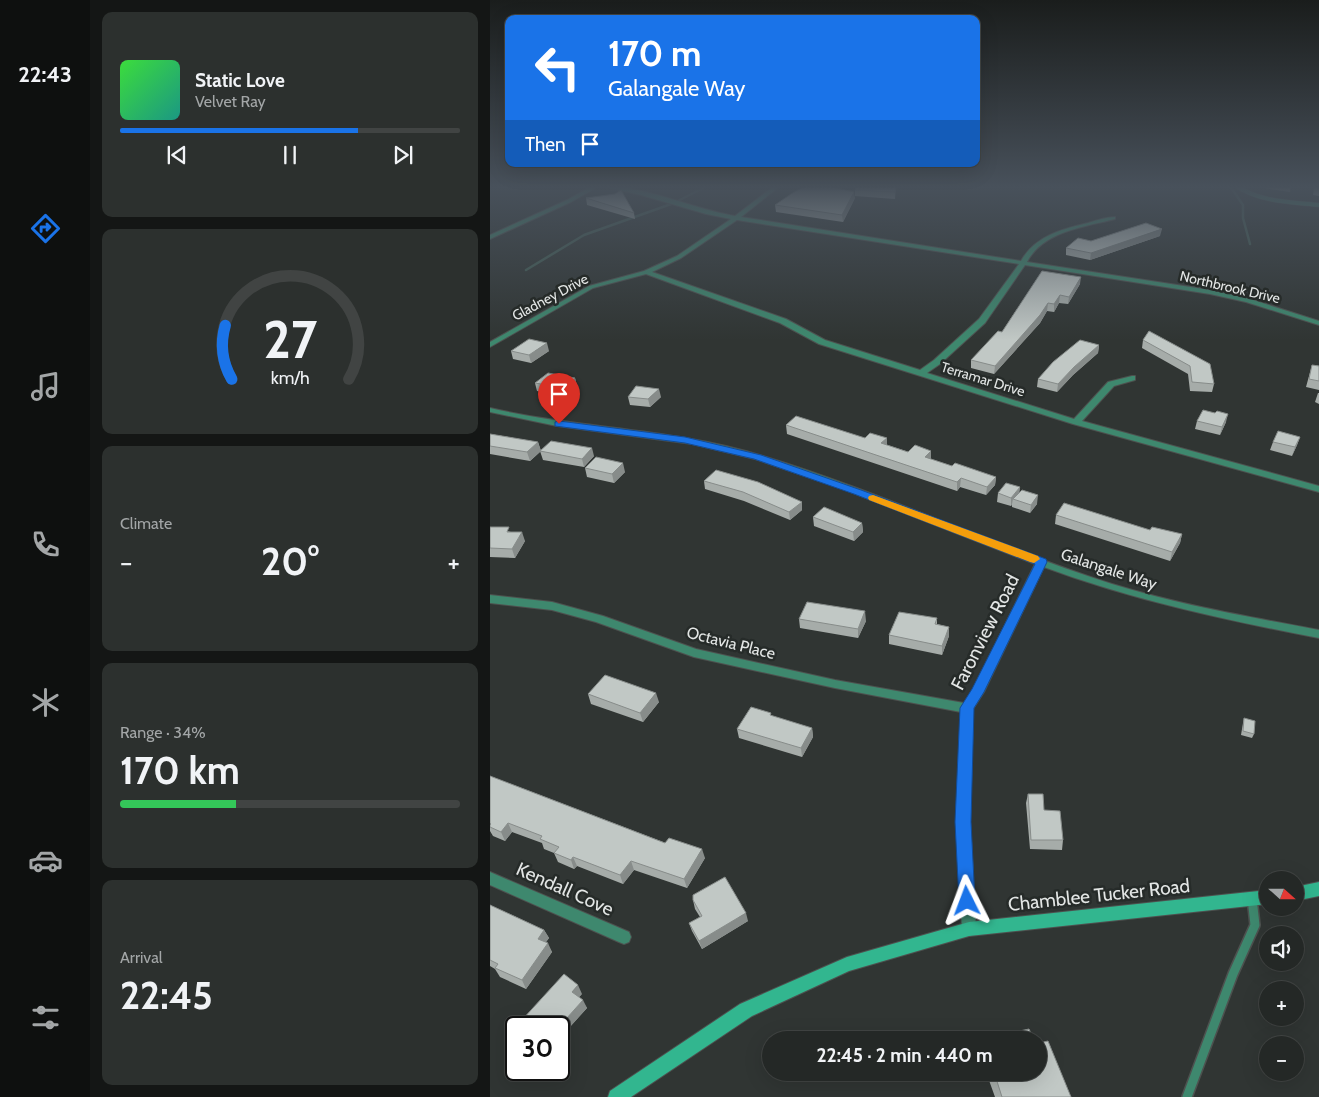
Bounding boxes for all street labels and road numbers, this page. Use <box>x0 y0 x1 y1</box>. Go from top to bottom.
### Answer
street label: Northbrook Drive <box>1178 267 1282 307</box>
street label: Gladney Drive <box>509 269 591 325</box>
street label: Terramar Drive <box>939 358 1027 400</box>
street label: Galangale Way <box>1059 545 1159 593</box>
street label: Faronview Road <box>946 570 1024 694</box>
street label: Octavia Place <box>685 623 777 663</box>
street label: Kendall Cove <box>513 857 617 921</box>
street label: Chamblee Tucker Road <box>1007 874 1191 916</box>

